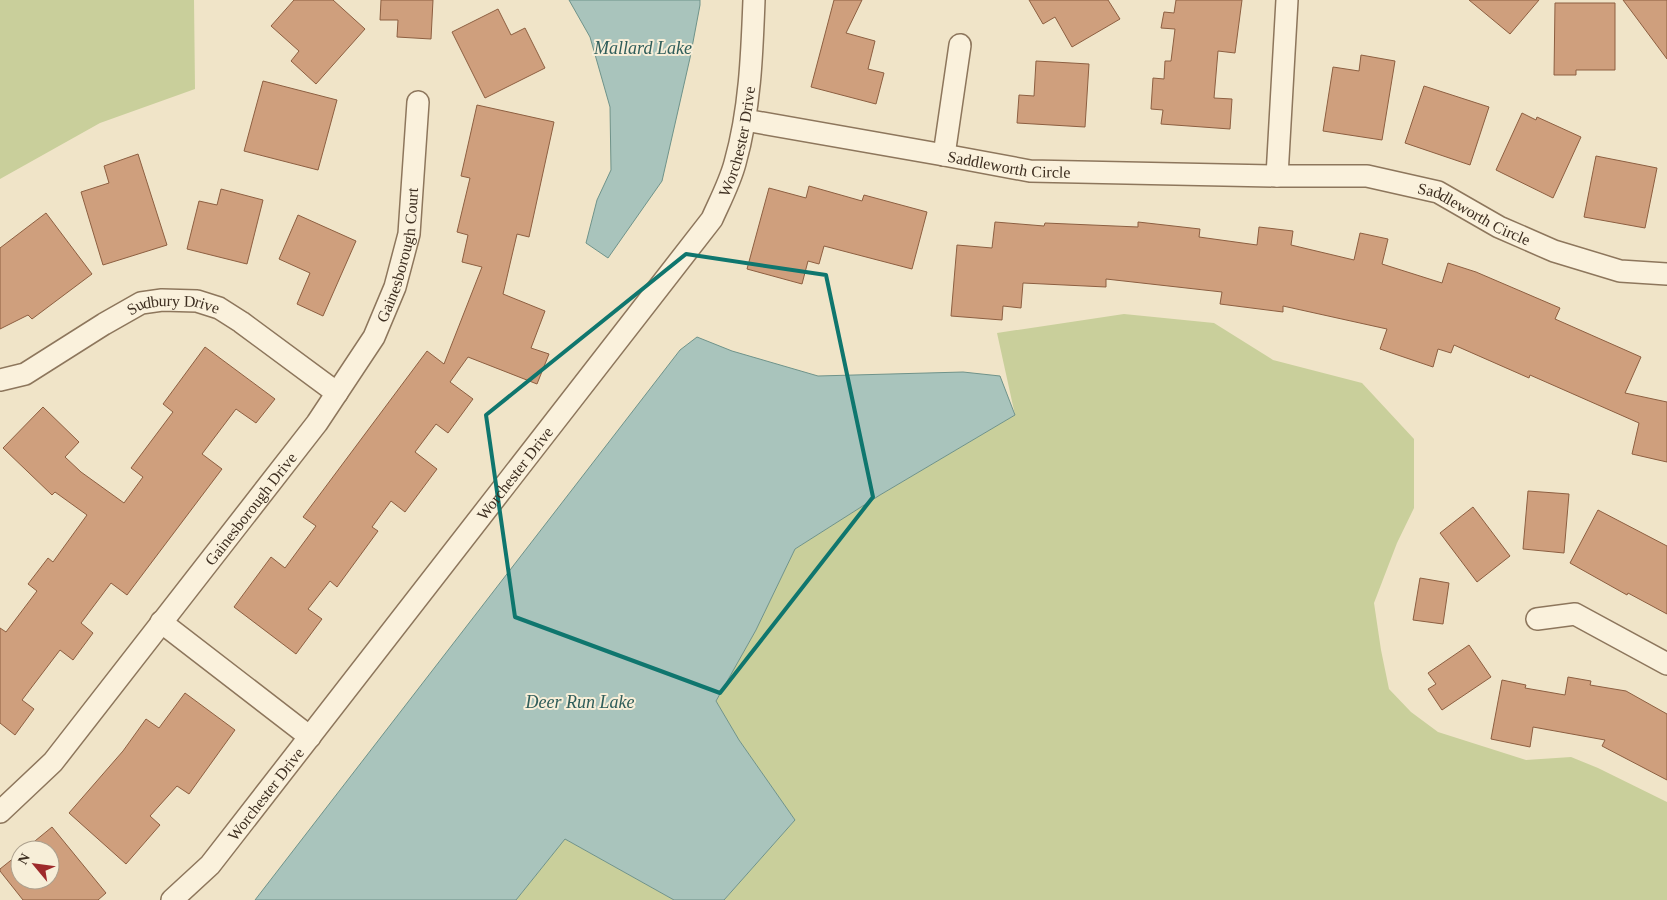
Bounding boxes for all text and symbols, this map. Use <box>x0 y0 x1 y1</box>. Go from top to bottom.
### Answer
water label: Mallard Lake <box>593 38 692 58</box>
street label: Worchester Drive <box>715 85 757 199</box>
street label: Saddleworth Circle <box>946 147 1071 180</box>
street label: Saddleworth Circle <box>1416 179 1533 248</box>
street label: Gainesborough Court <box>373 187 421 324</box>
street label: Sudbury Drive <box>124 291 222 318</box>
street label: Worchester Drive <box>473 423 556 523</box>
street label: Gainesborough Drive <box>201 449 299 568</box>
water label: Deer Run Lake <box>525 692 634 712</box>
street label: Worchester Drive <box>224 744 307 843</box>
north arrow <box>10 840 60 890</box>
text: N <box>15 851 33 867</box>

